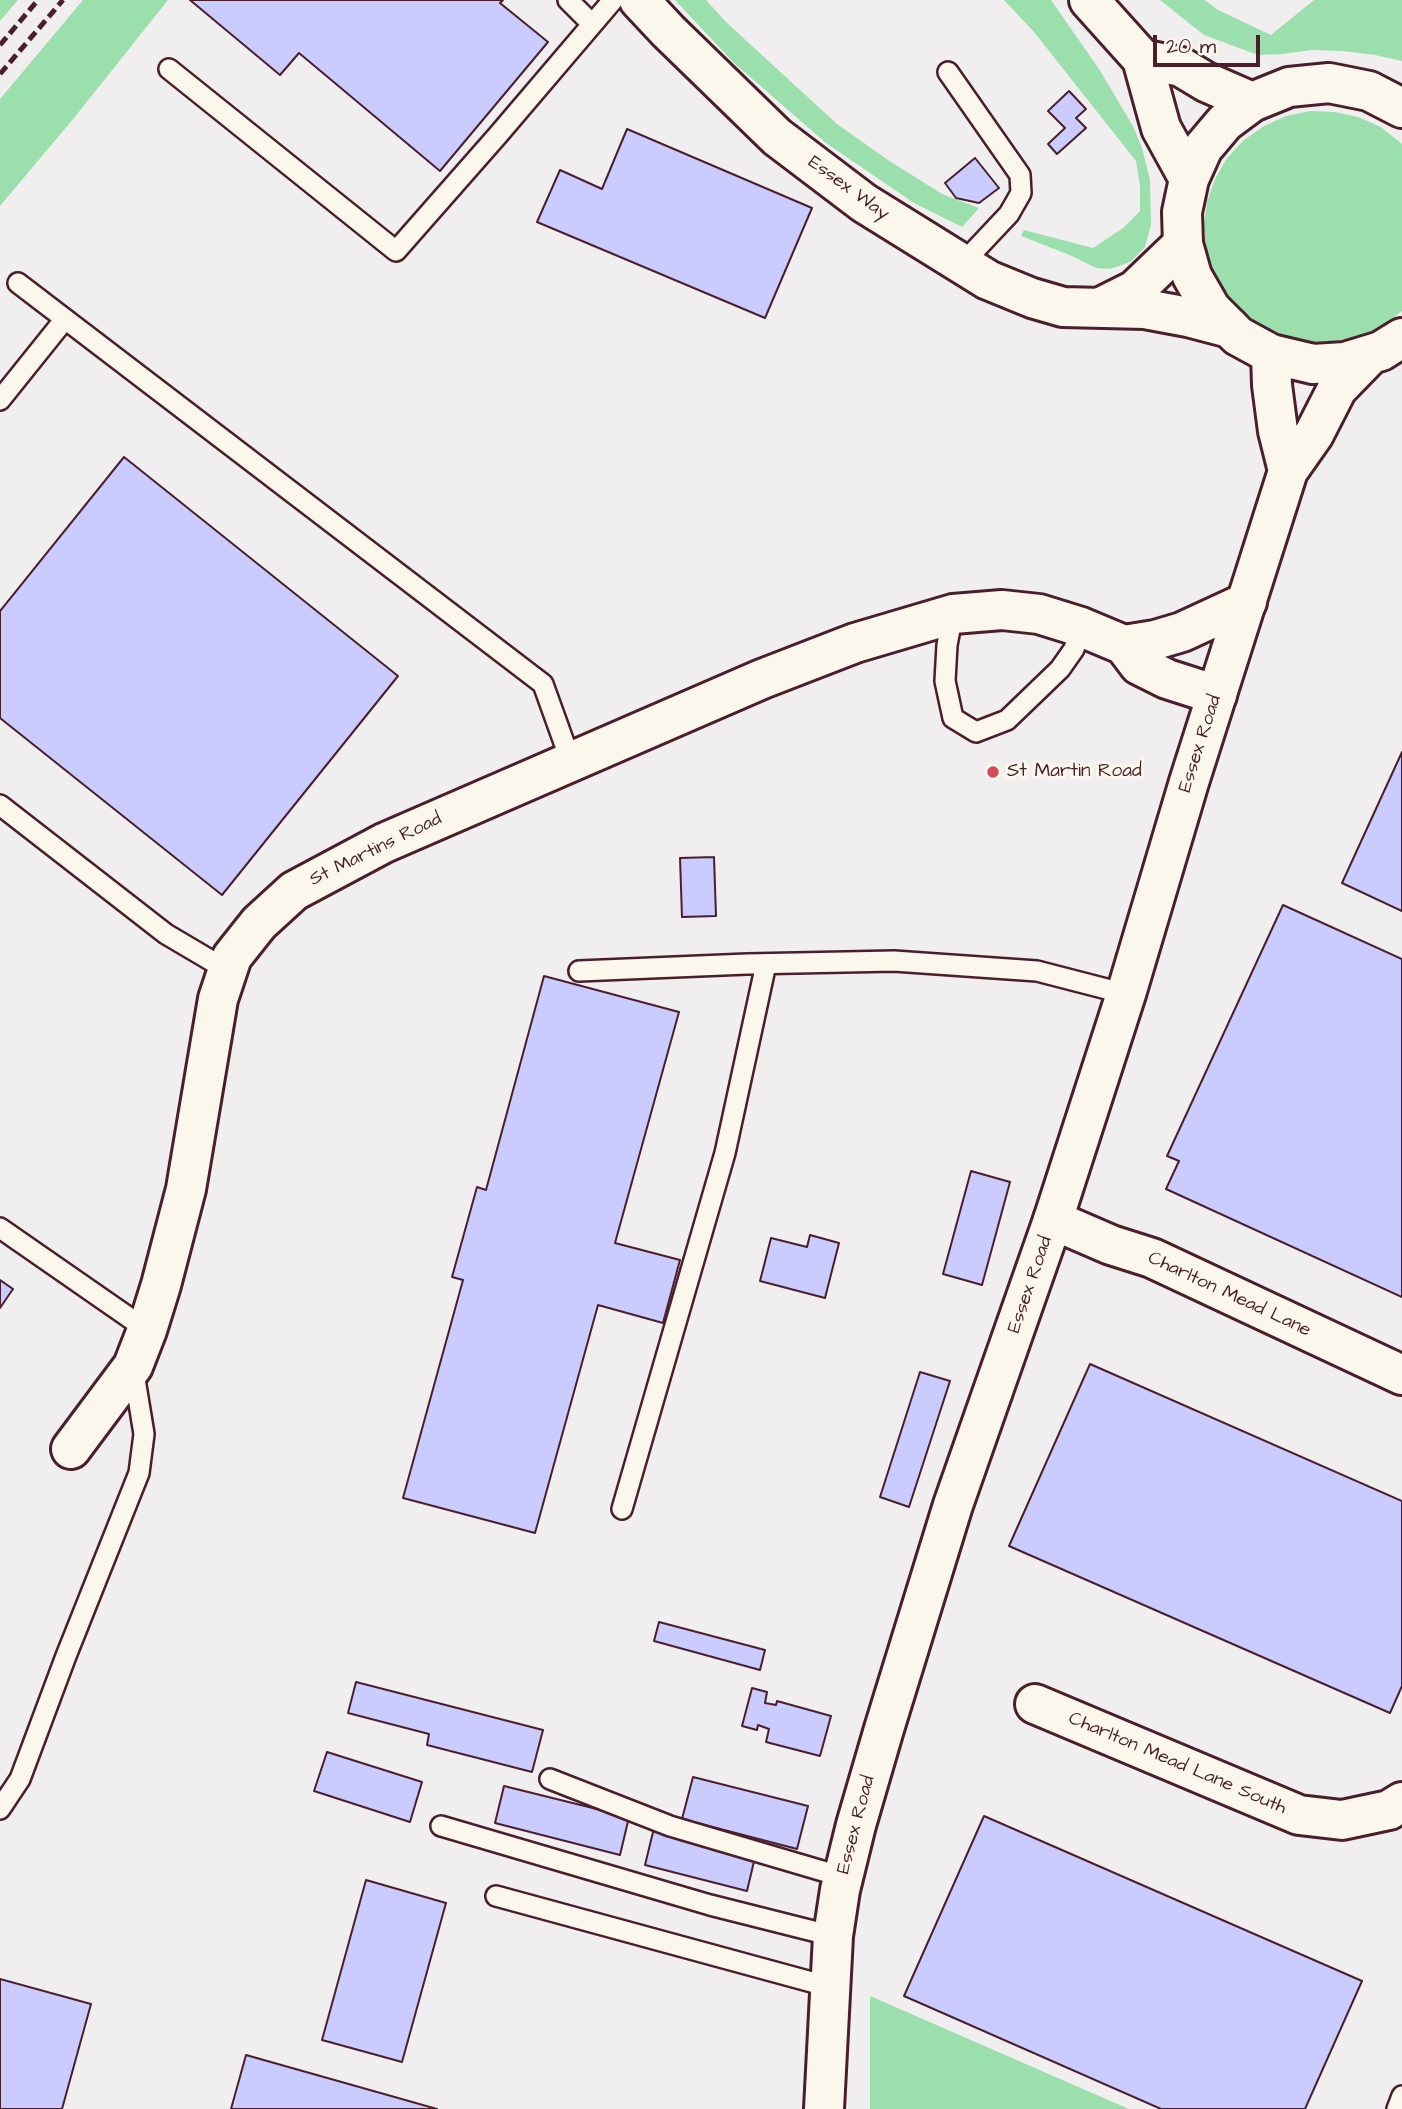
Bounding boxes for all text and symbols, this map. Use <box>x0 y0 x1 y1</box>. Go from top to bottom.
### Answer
scale bar <box>1157 21 1264 65</box>
text: 20 m <box>1166 32 1216 61</box>
street label: Essex Way <box>803 152 893 226</box>
street label: Essex Road <box>1175 693 1227 795</box>
place label: St Martin Road <box>1007 761 1142 783</box>
marker: St Martin Road <box>985 764 1001 780</box>
street label: St Martins Road <box>306 808 446 892</box>
street label: Essex Road <box>1004 1234 1058 1336</box>
street label: Charlton Mead Lane <box>1144 1247 1314 1343</box>
street label: Charlton Mead Lane South <box>1065 1708 1289 1820</box>
street label: Essex Road <box>833 1773 881 1877</box>

